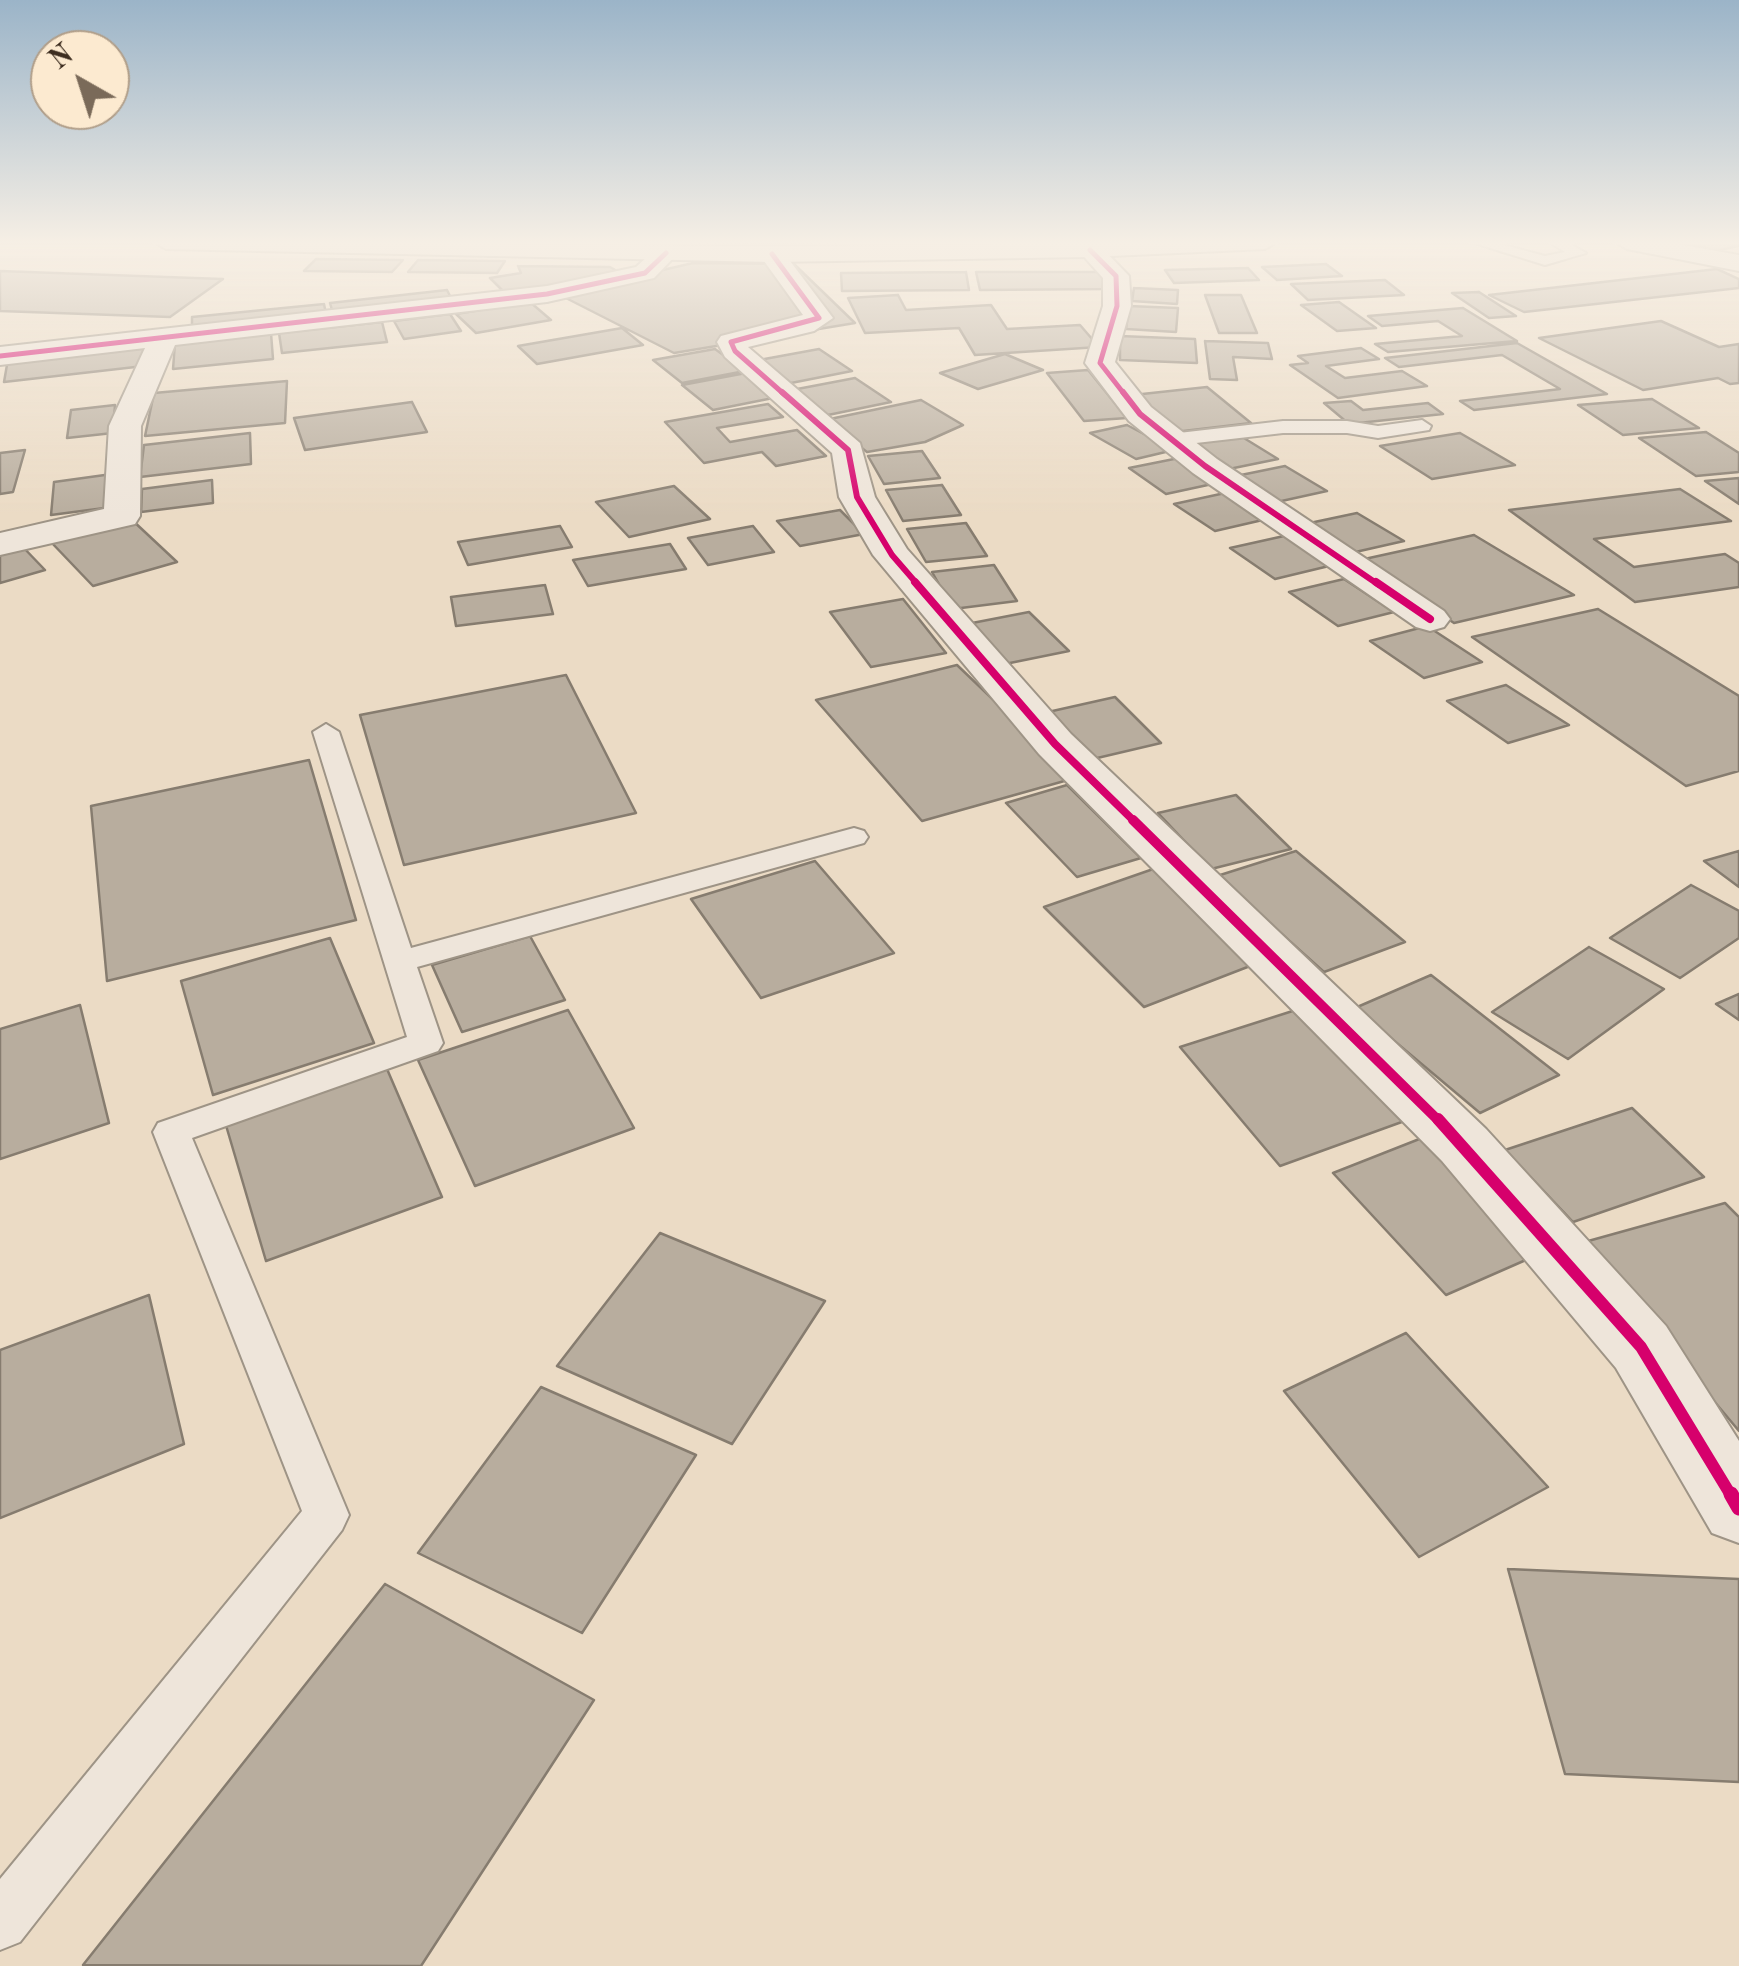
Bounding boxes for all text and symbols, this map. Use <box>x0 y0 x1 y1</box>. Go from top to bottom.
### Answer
north arrow <box>30 30 130 130</box>
text: N <box>45 41 80 76</box>

